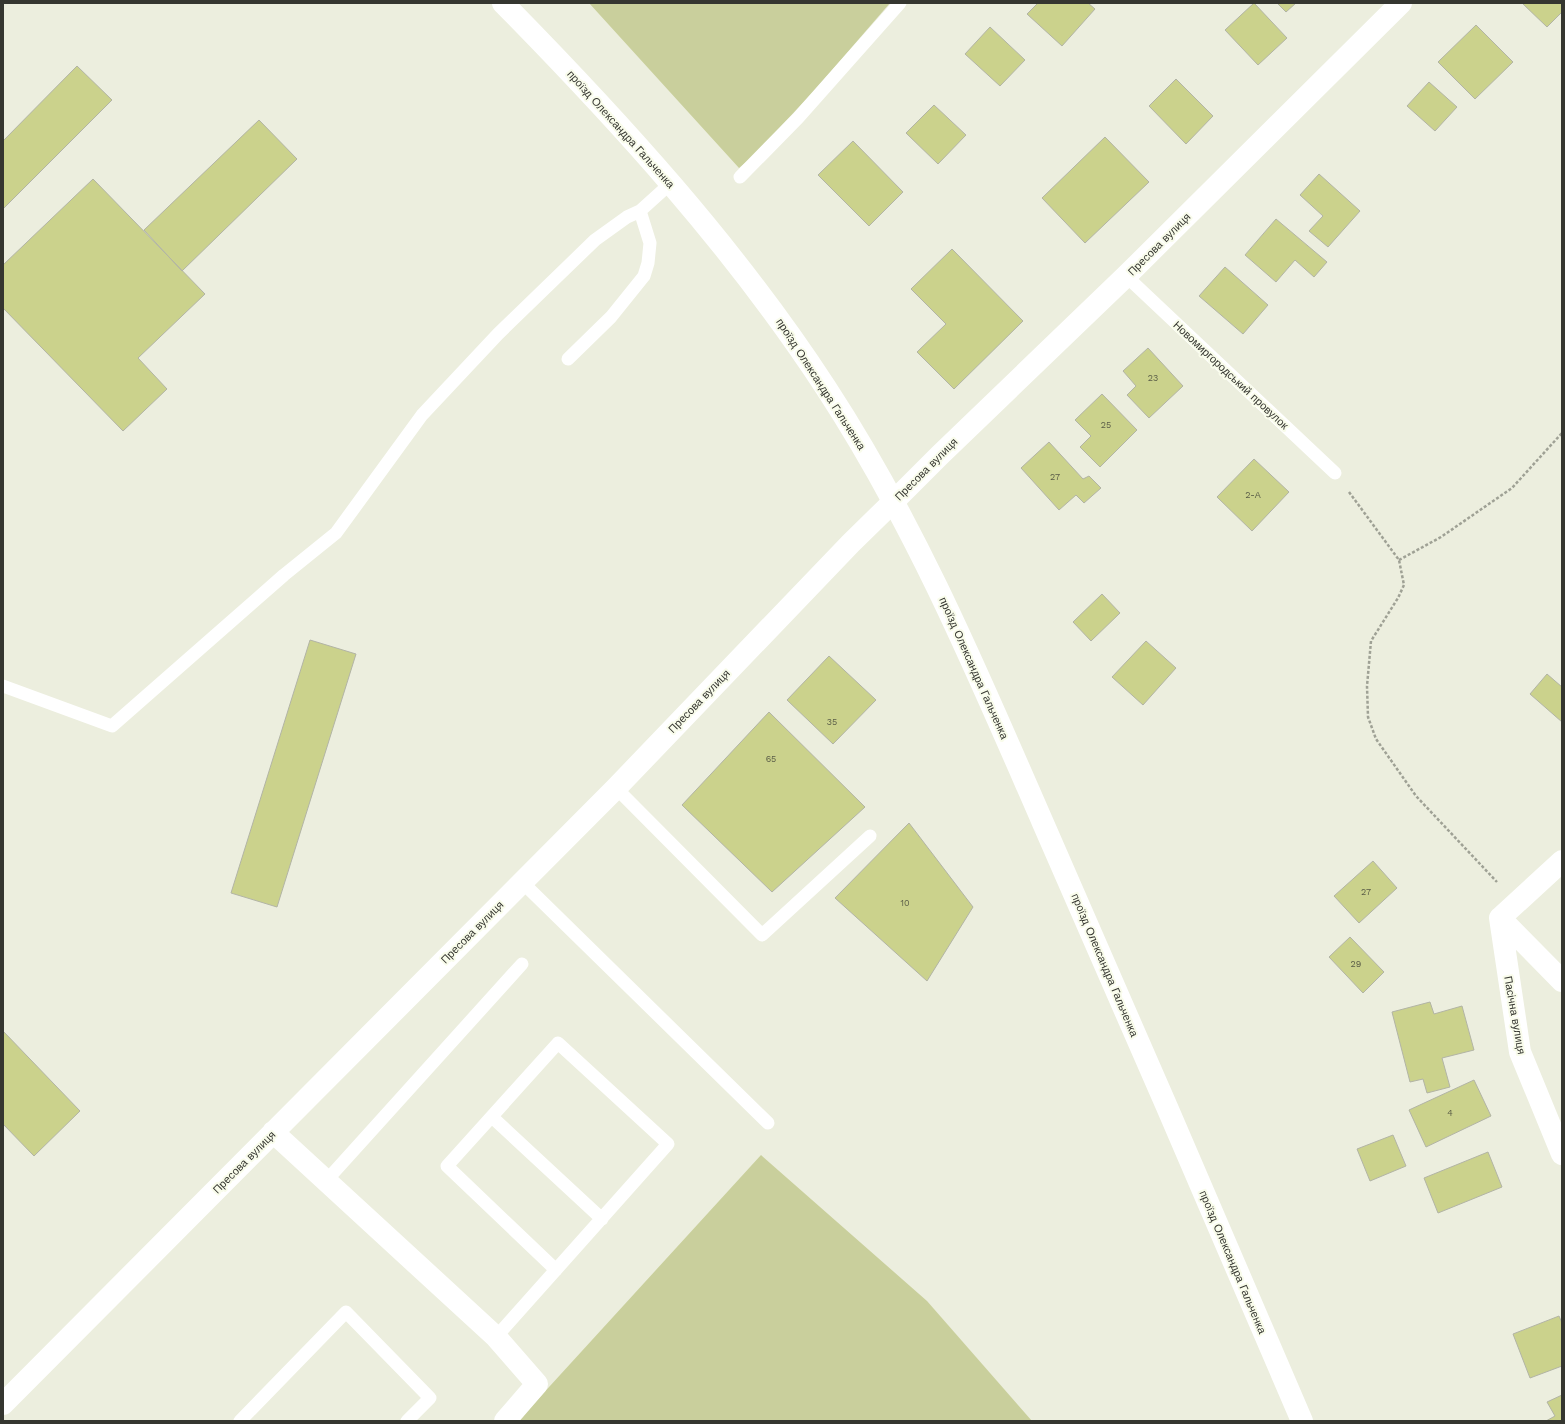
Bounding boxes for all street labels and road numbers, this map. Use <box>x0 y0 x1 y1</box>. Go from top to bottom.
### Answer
street label: проїзд Олександра Гальченка <box>564 68 678 192</box>
street label: Пресова вулиця <box>1125 210 1193 278</box>
street label: проїзд Олександра Гальченка <box>773 316 869 453</box>
street label: Новомиргородський провулок <box>1170 319 1291 432</box>
street label: Пресова вулиця <box>892 435 960 503</box>
street label: проїзд Олександра Гальченка <box>936 595 1011 742</box>
street label: Пресова вулиця <box>666 667 733 736</box>
street label: проїзд Олександра Гальченка <box>1068 892 1141 1040</box>
street label: Пресова вулиця <box>438 898 506 966</box>
street label: Пасічна вулиця <box>1501 975 1528 1055</box>
street label: Пресова вулиця <box>210 1128 278 1196</box>
street label: проїзд Олександра Гальченка <box>1196 1189 1269 1337</box>

